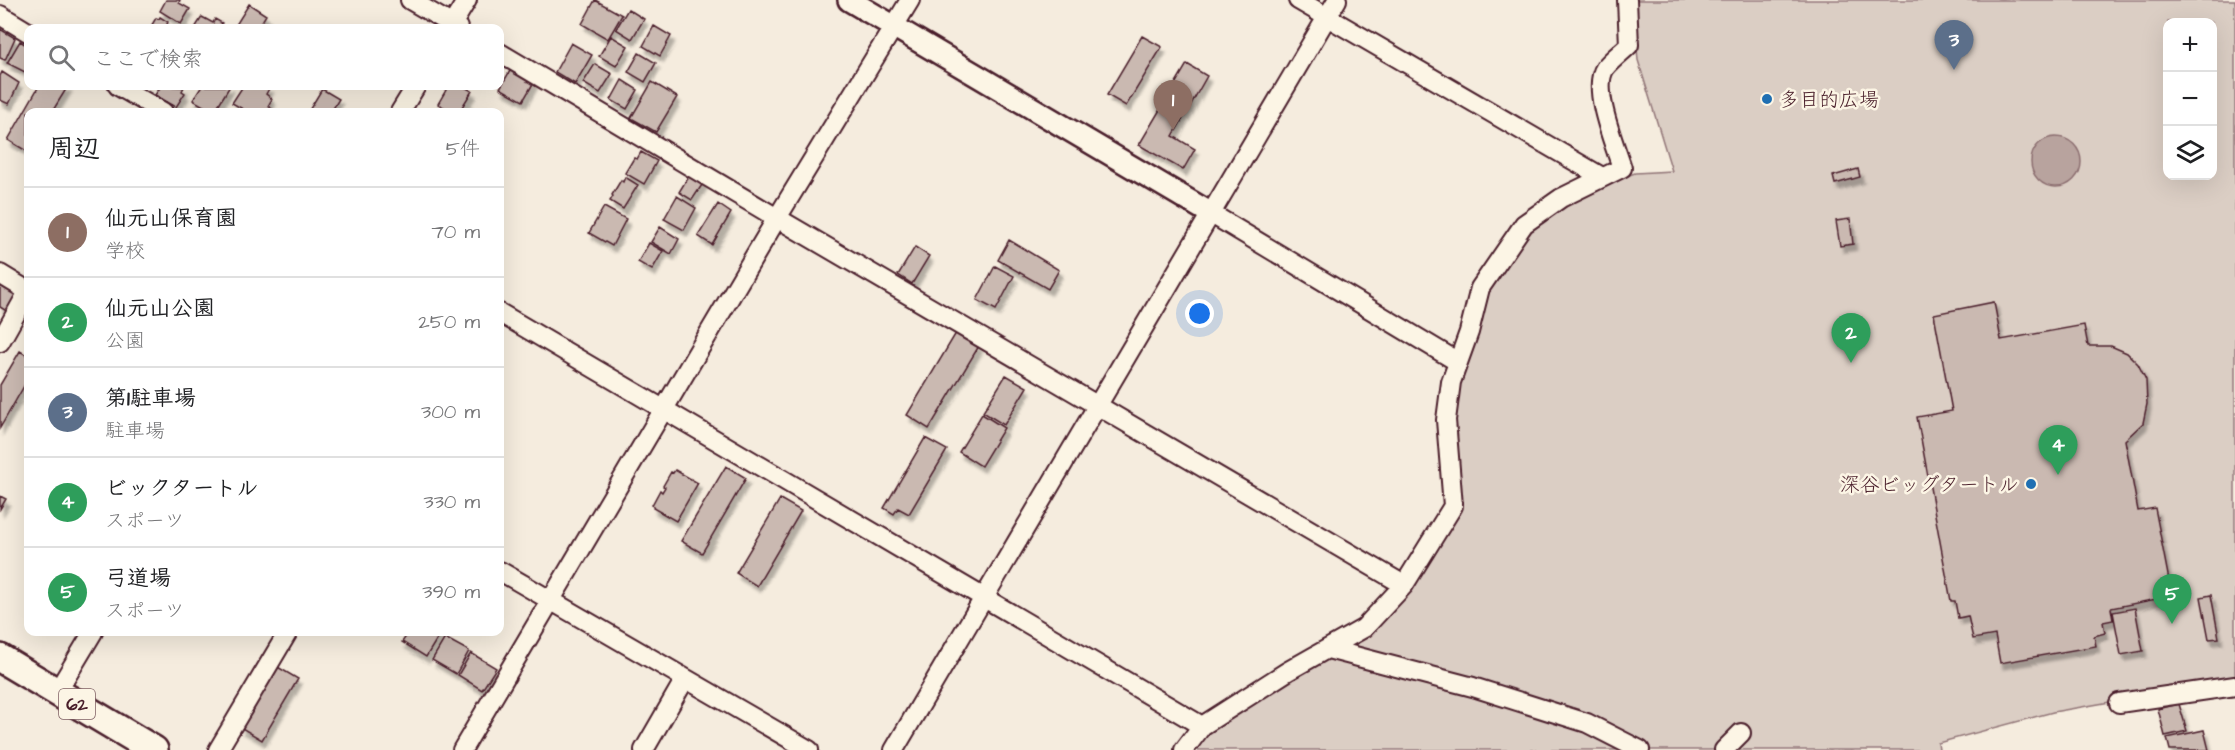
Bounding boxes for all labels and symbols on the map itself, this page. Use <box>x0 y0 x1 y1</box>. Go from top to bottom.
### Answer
pin: 3 <box>1934 20 1974 70</box>
pin: 1 <box>1154 80 1192 130</box>
place label: 多目的広場 <box>1779 86 1879 114</box>
marker: 多目的広場 <box>1760 92 1774 106</box>
your location <box>1185 299 1214 328</box>
pin: 2 <box>1832 314 1870 363</box>
pin: 4 <box>2038 426 2078 475</box>
place label: 深谷ビッグタートル <box>1840 471 2019 499</box>
marker: 深谷ビッグタートル <box>2024 477 2038 491</box>
pin: 5 <box>2152 574 2192 624</box>
road number: 62 <box>59 689 95 719</box>

